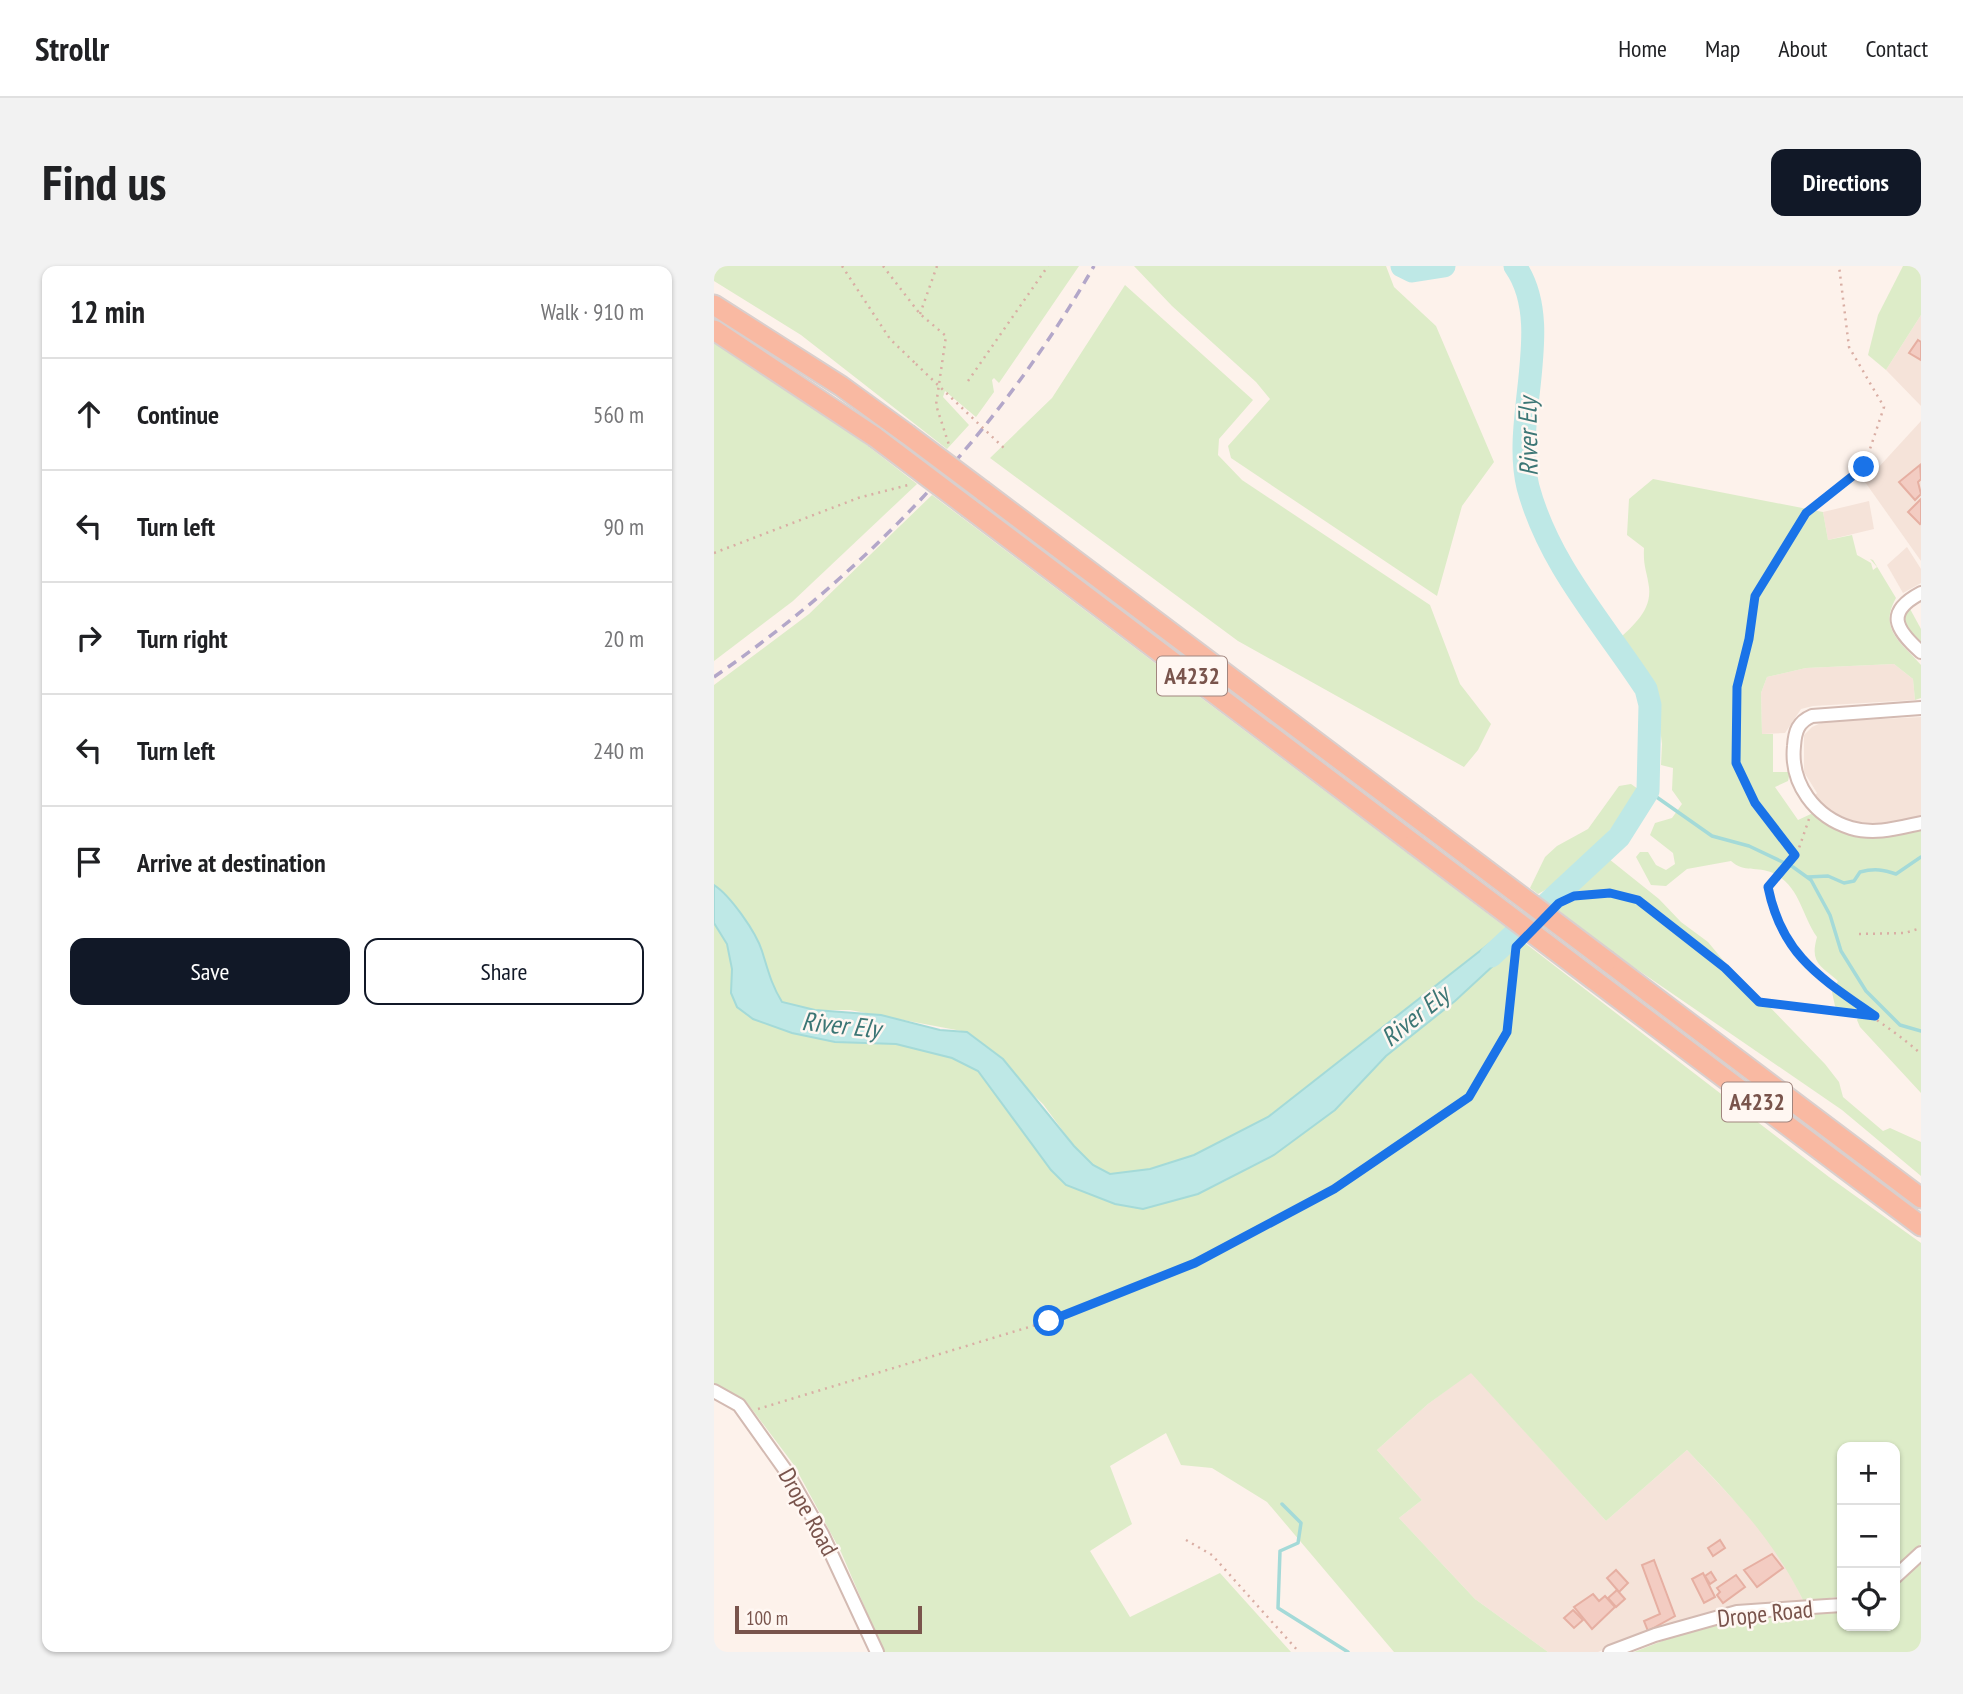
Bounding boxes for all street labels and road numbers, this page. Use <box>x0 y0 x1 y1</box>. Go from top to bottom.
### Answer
road number: A4232 <box>1157 656 1227 696</box>
road number: A4232 <box>1722 1082 1792 1122</box>
street label: Drope Road <box>772 1462 845 1561</box>
street label: Drope Road <box>1716 1593 1814 1634</box>

